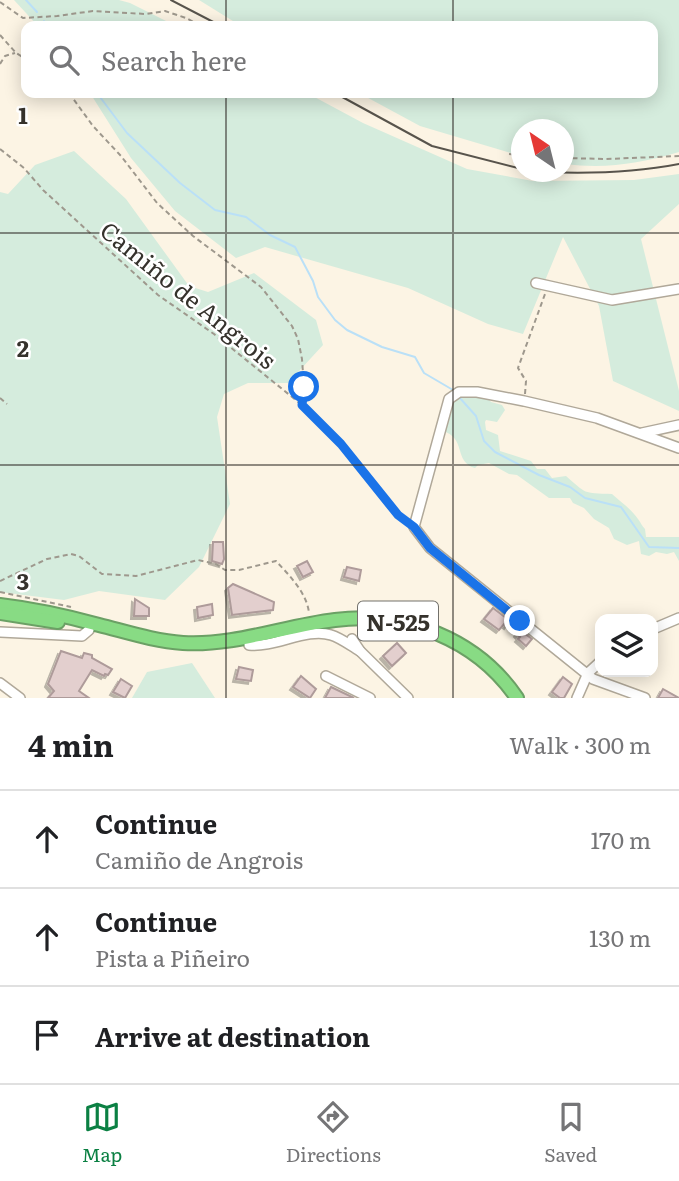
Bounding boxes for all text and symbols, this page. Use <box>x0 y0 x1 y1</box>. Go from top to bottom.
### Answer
search box <box>21 21 658 98</box>
text: Search here <box>101 40 247 79</box>
icon: search <box>45 41 83 79</box>
text: 1 <box>18 97 28 131</box>
north arrow <box>511 119 574 182</box>
street label: Camiño de Angrois <box>94 212 285 376</box>
text: 2 <box>17 330 29 364</box>
route start <box>288 371 319 402</box>
text: 3 <box>17 563 29 597</box>
road number: N-525 <box>358 601 438 640</box>
route end <box>504 605 535 636</box>
map controls <box>595 614 658 677</box>
button: layers <box>595 614 658 677</box>
text: 4 min <box>28 722 114 766</box>
text: Walk · 300 m <box>509 727 651 761</box>
text: Continue <box>95 803 217 842</box>
icon: ahead <box>28 820 66 858</box>
text: 170 m <box>590 822 651 856</box>
text: Camiño de Angrois <box>95 842 303 876</box>
text: Continue <box>95 901 217 940</box>
icon: ahead <box>28 918 66 956</box>
text: 130 m <box>589 920 651 954</box>
text: Pista a Piñeiro <box>95 940 250 974</box>
icon: arrive <box>28 1016 66 1054</box>
text: Arrive at destination <box>95 1016 370 1055</box>
tab: Map <box>82 1098 122 1168</box>
tab: Directions <box>286 1098 381 1168</box>
tab: Saved <box>544 1098 597 1168</box>

